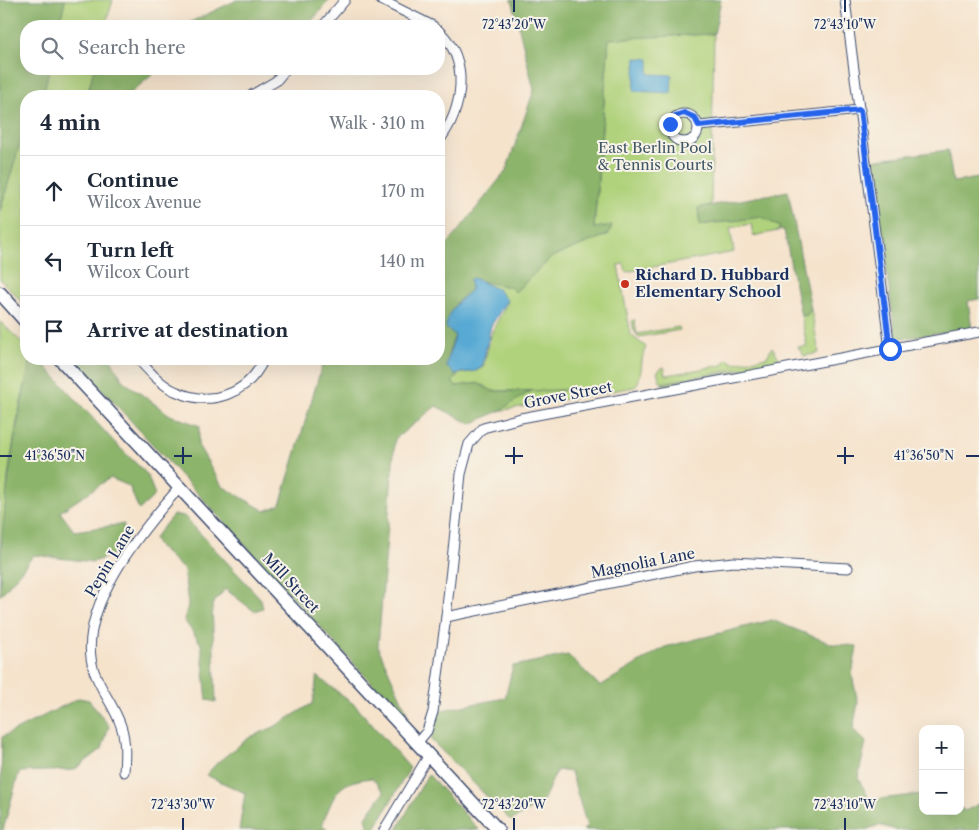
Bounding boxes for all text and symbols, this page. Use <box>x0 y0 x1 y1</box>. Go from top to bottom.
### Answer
text: 72°43'20"W <box>482 17 547 32</box>
text: 72°43'10"W <box>814 17 877 32</box>
search box <box>20 20 445 75</box>
icon: search <box>38 34 66 62</box>
text: Search here <box>78 36 186 59</box>
text: 4 min <box>40 110 101 135</box>
text: Walk · 310 m <box>329 113 425 133</box>
route end <box>659 113 682 136</box>
park label: East Berlin Pool & Tennis Courts <box>597 138 713 174</box>
text: Continue <box>87 169 179 192</box>
icon: ahead <box>40 177 68 205</box>
text: 170 m <box>381 181 425 201</box>
text: Wilcox Avenue <box>87 192 201 212</box>
text: Turn left <box>87 239 174 262</box>
icon: left <box>40 247 68 275</box>
text: 140 m <box>380 251 425 271</box>
text: Wilcox Court <box>87 262 190 282</box>
place label: Richard D. Hubbard Elementary School <box>635 265 789 301</box>
marker: Richard D. Hubbard Elementary School <box>619 278 631 290</box>
icon: arrive <box>40 317 68 345</box>
text: Arrive at destination <box>87 319 288 342</box>
route start <box>879 338 902 361</box>
street label: Grove Street <box>522 377 614 412</box>
text: 41°36'50"N <box>25 448 85 463</box>
text: 41°36'50"N <box>894 448 954 463</box>
street label: Pepin Lane <box>81 521 138 600</box>
street label: Magnolia Lane <box>589 543 697 582</box>
street label: Mill Street <box>259 549 324 617</box>
map controls <box>919 725 964 815</box>
button: + <box>919 725 964 770</box>
button: − <box>919 770 964 815</box>
text: 72°43'30"W <box>151 797 216 812</box>
text: 72°43'20"W <box>482 797 547 812</box>
text: 72°43'10"W <box>814 797 877 812</box>

